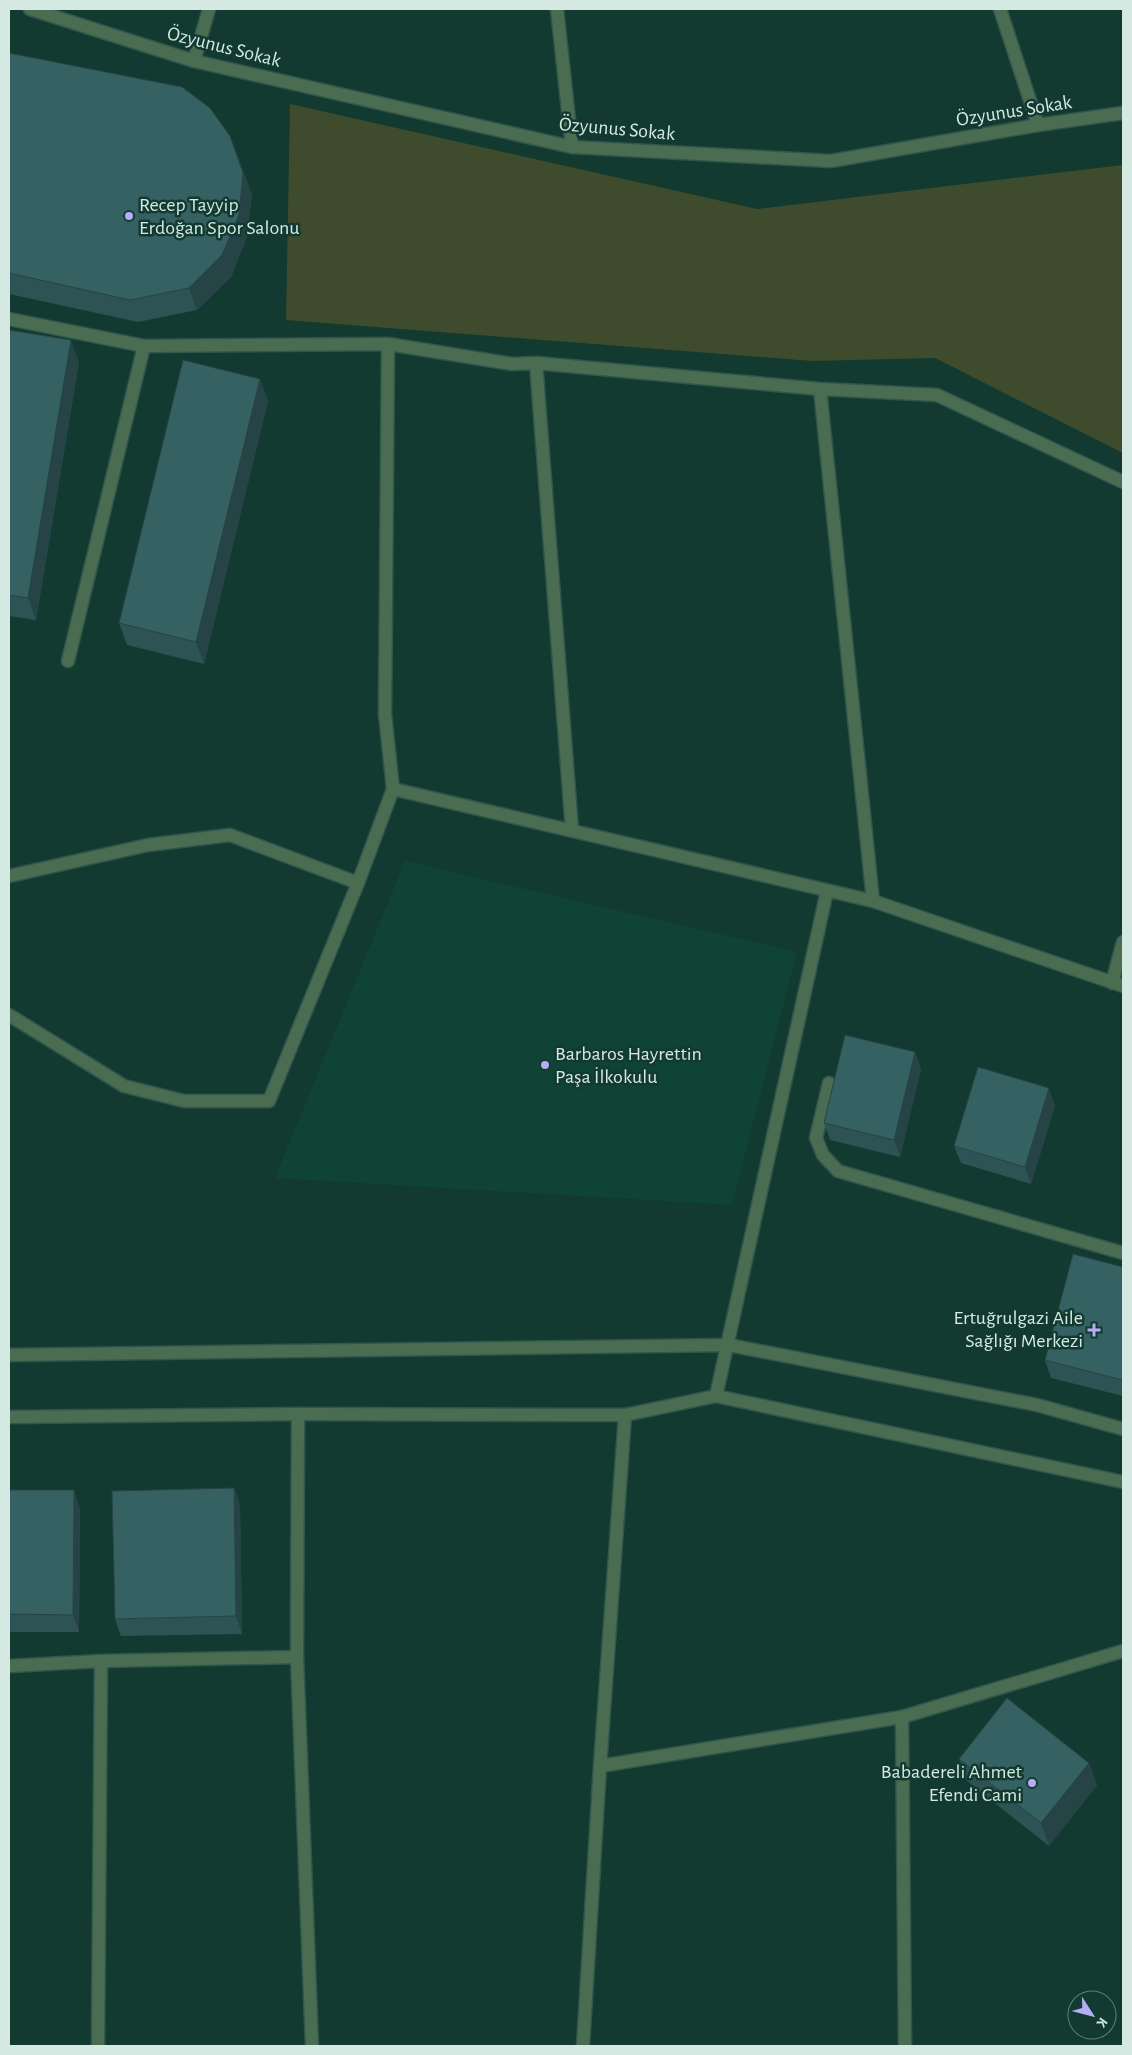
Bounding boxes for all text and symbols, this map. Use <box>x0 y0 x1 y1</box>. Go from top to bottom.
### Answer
street label: Özyunus Sokak <box>165 23 283 71</box>
street label: Özyunus Sokak <box>955 92 1073 130</box>
street label: Özyunus Sokak <box>558 114 676 144</box>
place label: Recep Tayyip Erdoğan Spor Salonu <box>139 195 300 238</box>
marker: Recep Tayyip Erdoğan Spor Salonu <box>123 210 135 222</box>
place label: Barbaros Hayrettin Paşa İlkokulu <box>555 1044 702 1087</box>
marker: Barbaros Hayrettin Paşa İlkokulu <box>539 1059 551 1071</box>
place label: Ertuğrulgazi Aile Sağlığı Merkezi <box>954 1308 1083 1351</box>
marker: Ertuğrulgazi Aile Sağlığı Merkezi <box>1087 1323 1101 1337</box>
place label: Babadereli Ahmet Efendi Cami <box>881 1762 1023 1805</box>
marker: Babadereli Ahmet Efendi Cami <box>1026 1777 1038 1789</box>
north arrow <box>1067 1990 1117 2040</box>
text: K <box>1093 2015 1110 2030</box>

